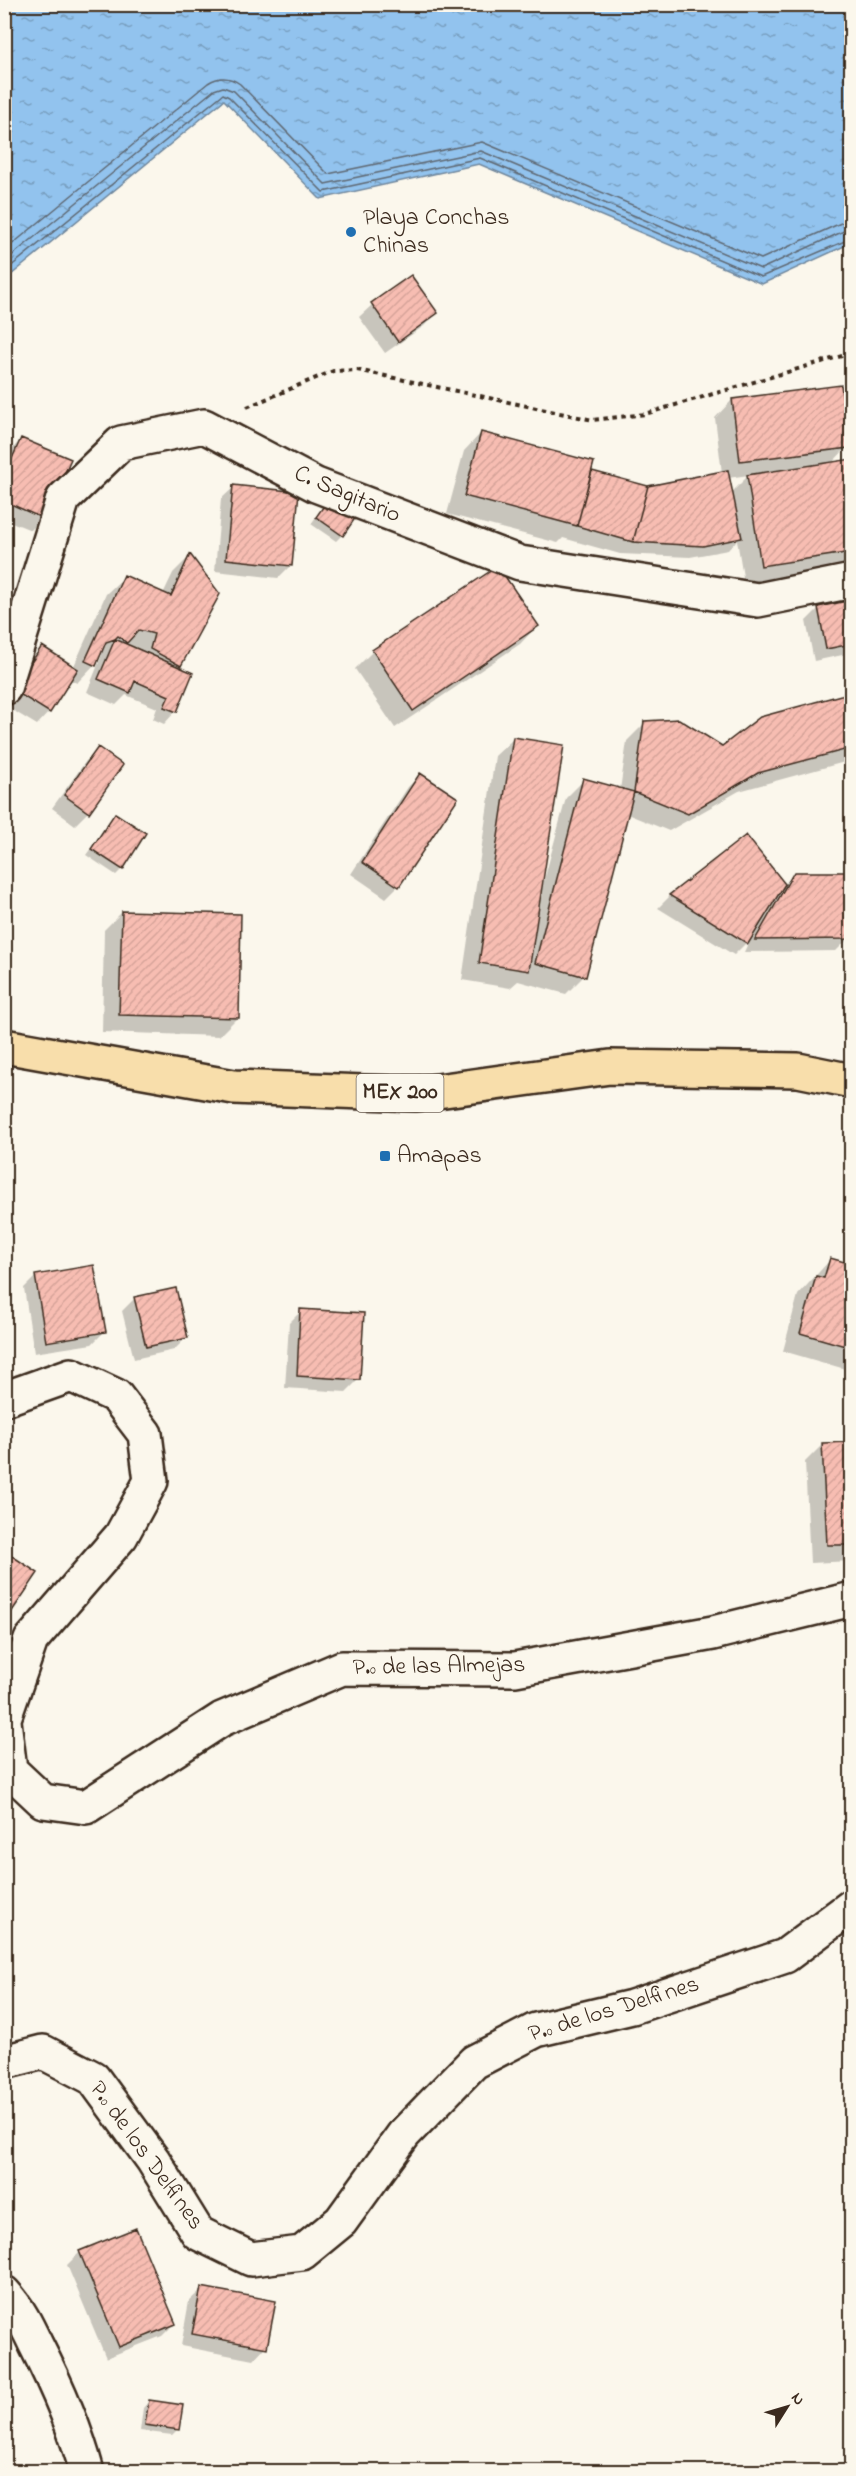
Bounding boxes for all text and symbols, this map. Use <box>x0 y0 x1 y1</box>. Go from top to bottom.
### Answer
place label: Playa Conchas Chinas <box>363 201 509 264</box>
marker: Playa Conchas Chinas <box>344 225 358 239</box>
street label: C. Sagitario <box>288 457 406 533</box>
road number: MEX 200 <box>356 1074 444 1112</box>
place label: Amapas <box>397 1139 482 1174</box>
marker: Amapas <box>378 1149 392 1163</box>
street label: P.º de las Almejas <box>352 1648 526 1686</box>
street label: P.º de los Delfines <box>524 1967 704 2053</box>
street label: P.º de los Delfines <box>80 2074 212 2238</box>
north arrow <box>757 2377 817 2437</box>
text: N <box>785 2388 810 2411</box>

